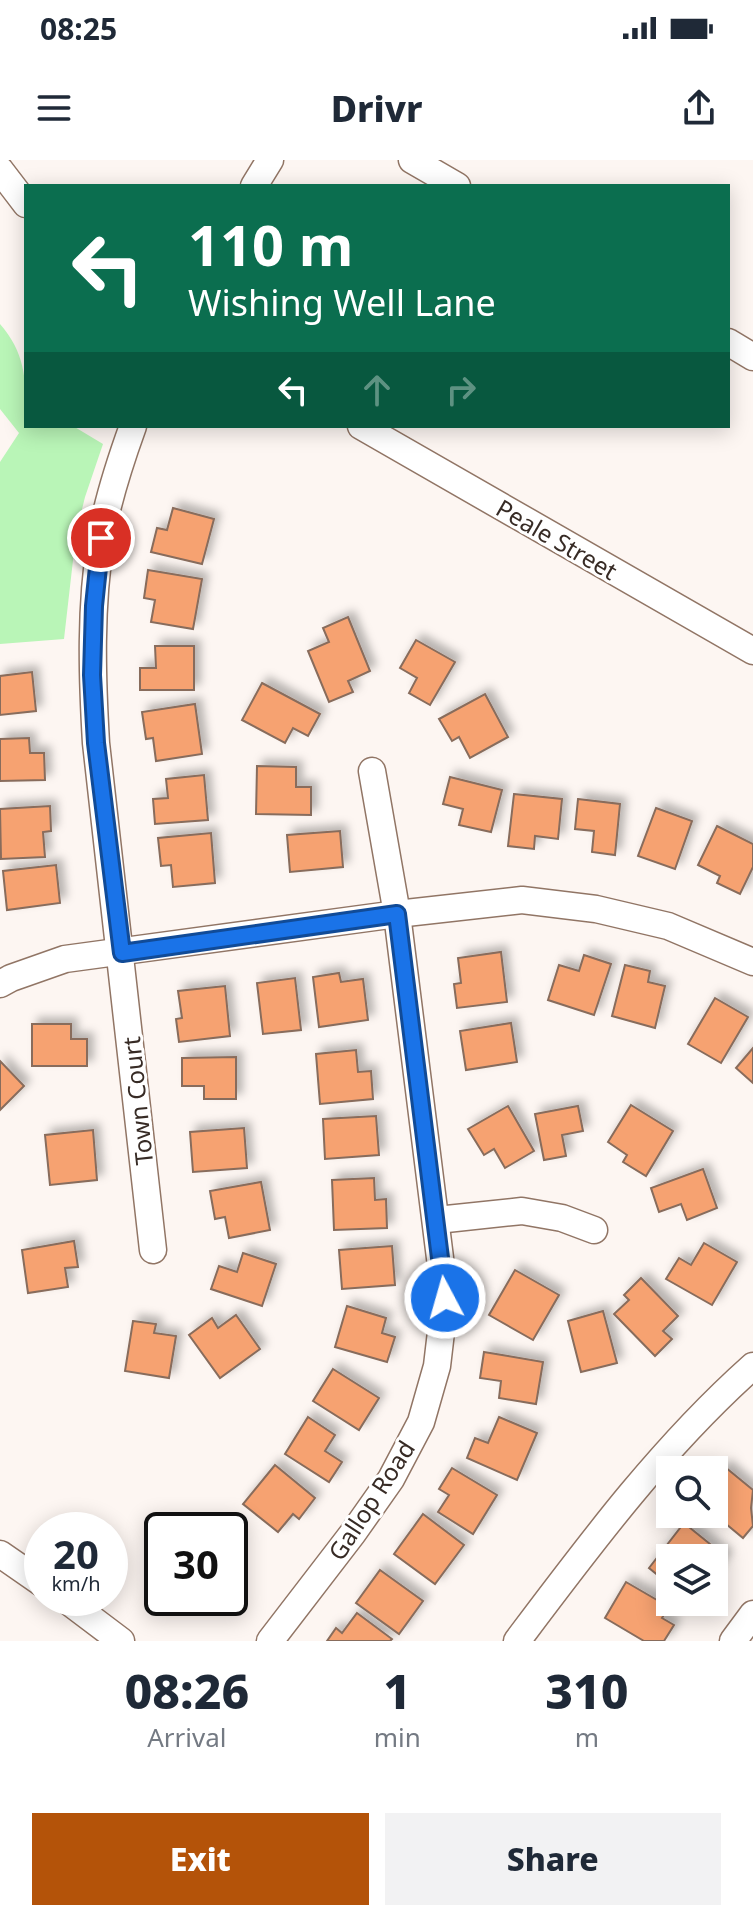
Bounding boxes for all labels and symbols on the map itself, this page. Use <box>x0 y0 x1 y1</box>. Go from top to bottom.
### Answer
street label: Peale Street <box>491 491 624 587</box>
pin <box>67 504 135 572</box>
street label: Town Court <box>114 1035 160 1167</box>
position arrow <box>403 1256 487 1340</box>
street label: Gallop Road <box>320 1434 422 1566</box>
speed limit sign: 30 <box>144 1512 248 1616</box>

